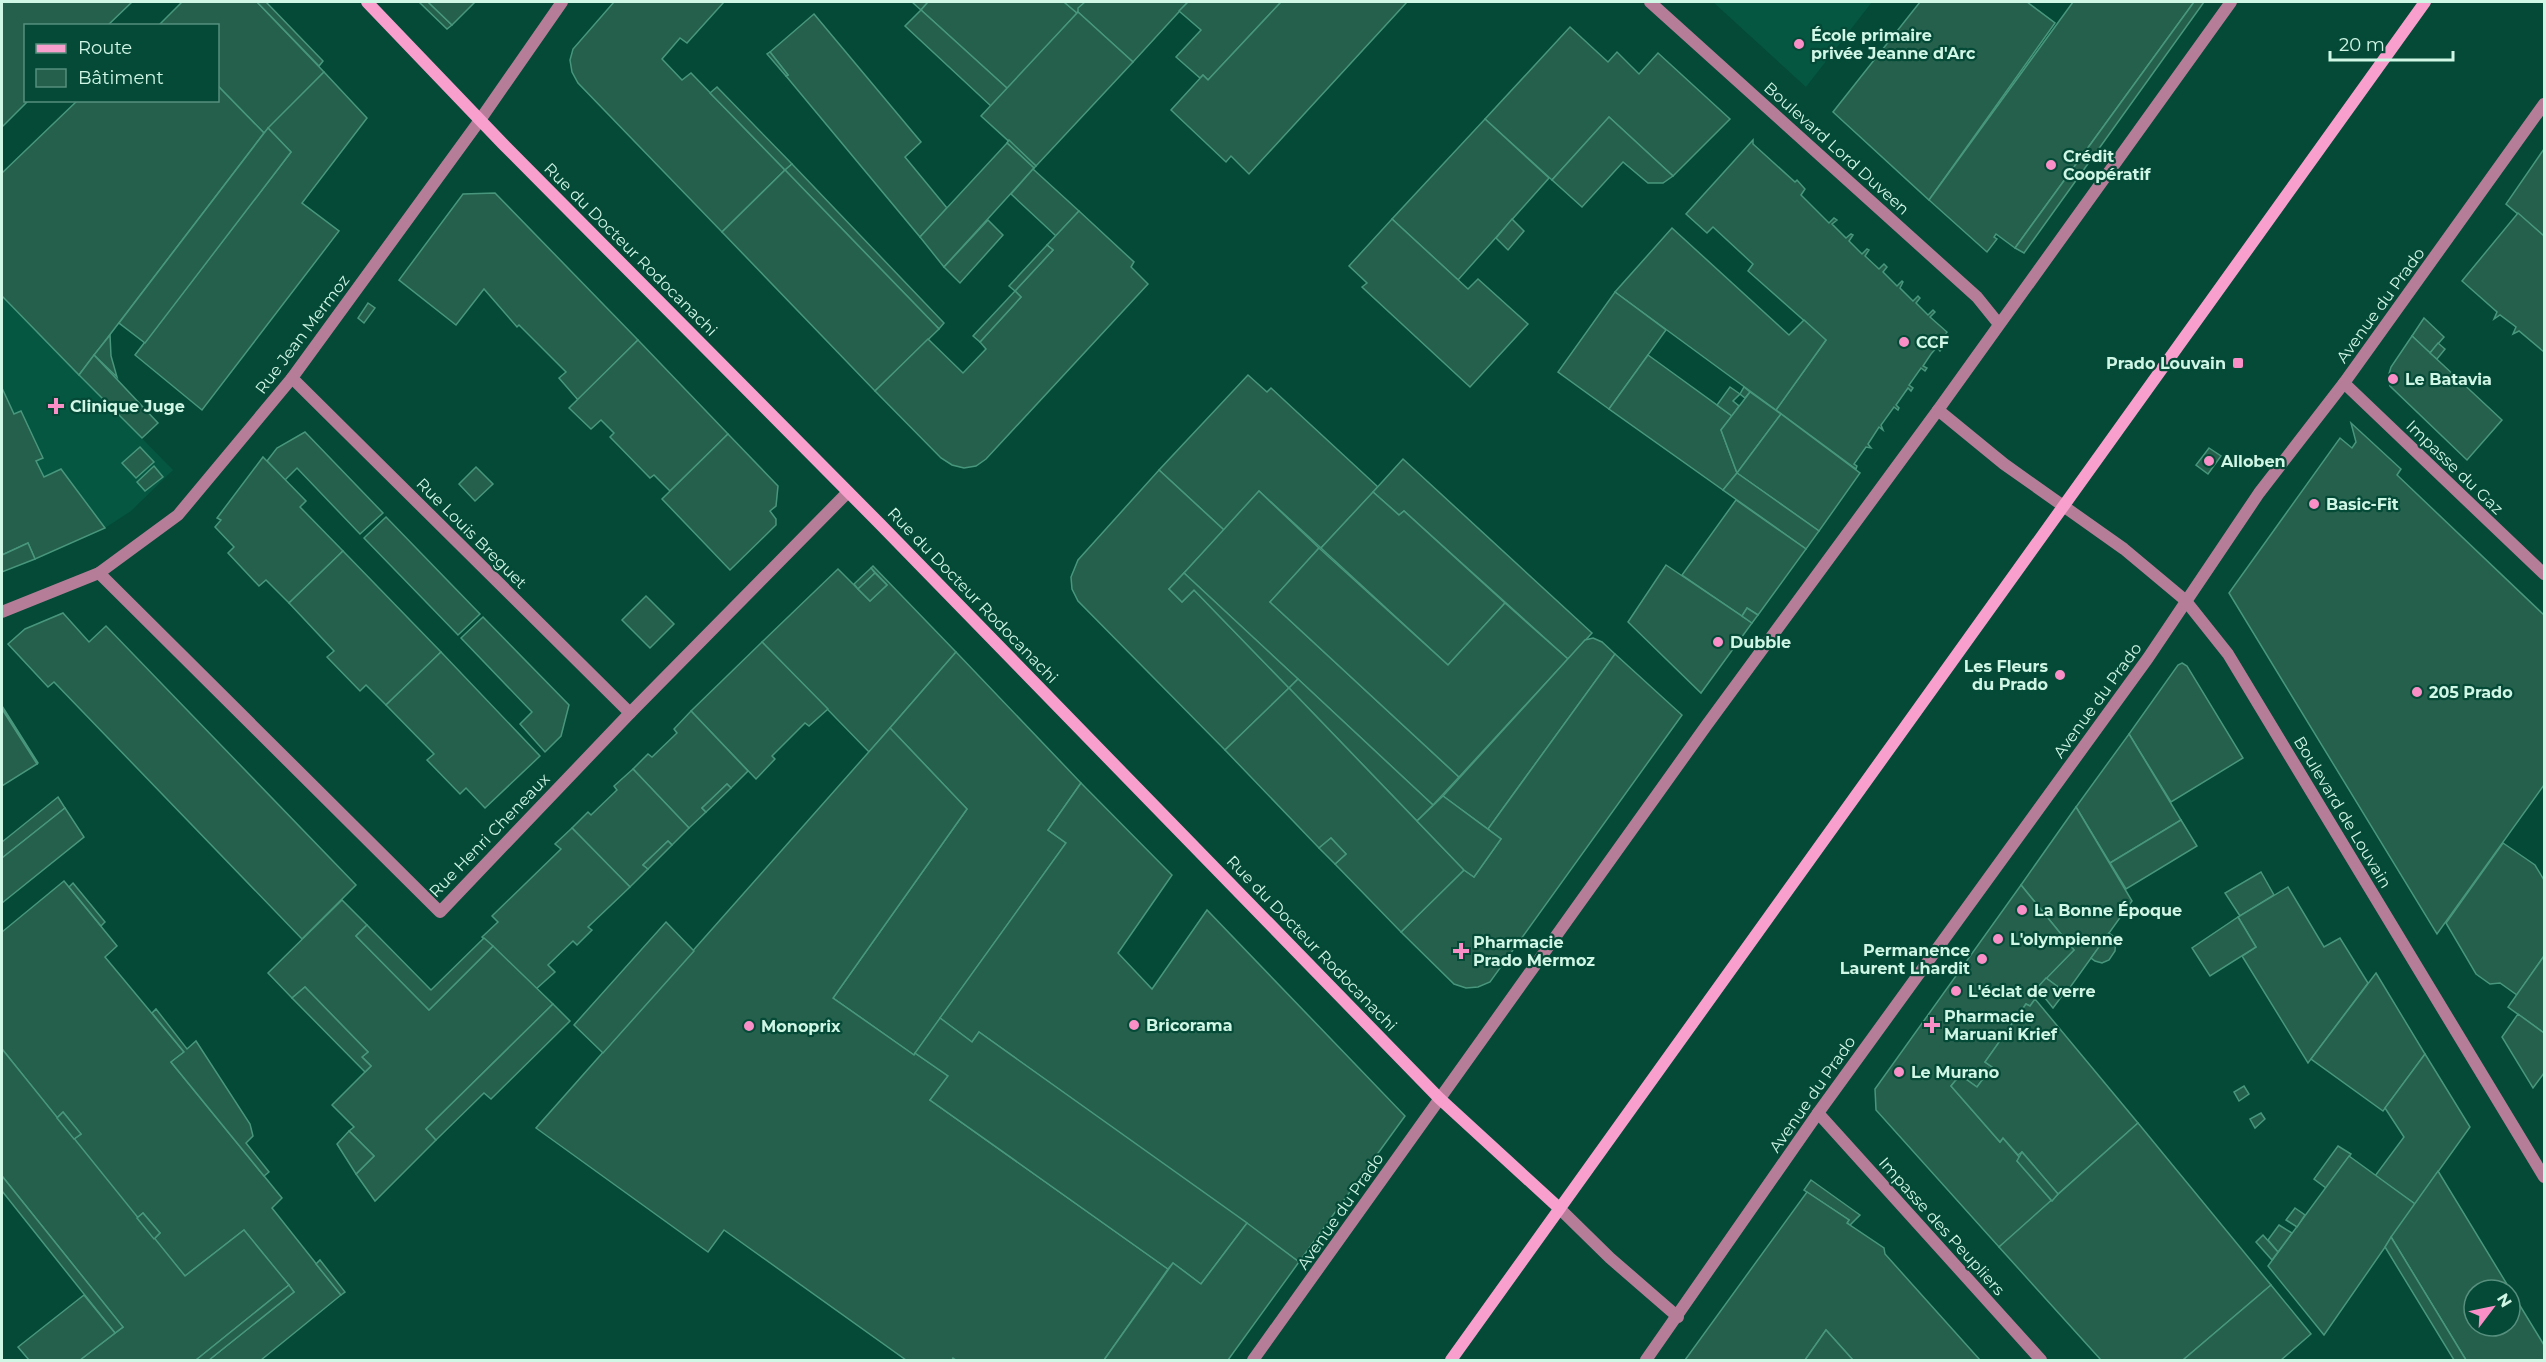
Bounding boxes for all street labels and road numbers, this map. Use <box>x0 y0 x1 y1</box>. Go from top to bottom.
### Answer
street label: Boulevard Lord Duveen <box>1760 78 1913 219</box>
street label: Rue du Docteur Rodocanachi <box>540 159 721 340</box>
street label: Avenue du Prado <box>2332 244 2429 367</box>
street label: Rue Jean Mermoz <box>251 271 353 398</box>
street label: Impasse du Gaz <box>2402 416 2507 518</box>
street label: Rue Louis Breguet <box>412 474 531 593</box>
street label: Rue du Docteur Rodocanachi <box>884 504 1062 687</box>
street label: Avenue du Prado <box>2049 639 2146 762</box>
street label: Boulevard de Louvain <box>2290 733 2395 891</box>
street label: Rue Henri Cheneaux <box>425 769 554 901</box>
street label: Rue du Docteur Rodocanachi <box>1223 852 1401 1035</box>
street label: Avenue du Prado <box>1765 1032 1860 1156</box>
street label: Avenue du Prado <box>1293 1149 1388 1273</box>
street label: Impasse des Peupliers <box>1875 1153 2009 1299</box>

